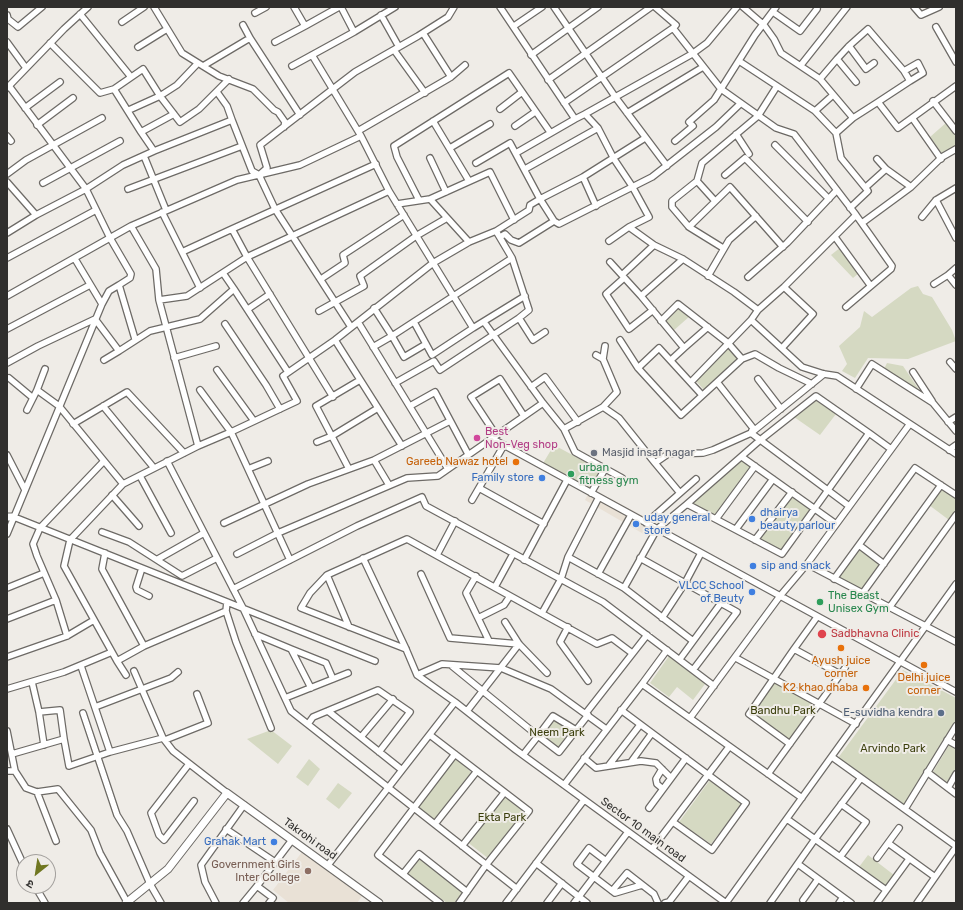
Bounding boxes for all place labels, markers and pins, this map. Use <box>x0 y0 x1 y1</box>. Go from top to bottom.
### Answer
place label: Best Non-Veg shop <box>485 425 558 451</box>
marker: Best Non-Veg shop <box>472 433 482 443</box>
place label: Masjid insaf nagar <box>602 446 695 460</box>
marker: Masjid insaf nagar <box>589 448 599 458</box>
place label: Gareeb Nawaz hotel <box>406 455 508 469</box>
marker: Gareeb Nawaz hotel <box>511 457 521 467</box>
place label: urban fitness gym <box>579 461 638 487</box>
marker: urban fitness gym <box>566 469 576 479</box>
place label: Family store <box>471 471 534 485</box>
marker: Family store <box>537 473 547 483</box>
place label: dhairya beauty parlour <box>760 506 835 532</box>
place label: uday general store <box>644 511 710 537</box>
marker: dhairya beauty parlour <box>747 514 757 524</box>
marker: uday general store <box>631 519 641 529</box>
place label: sip and snack <box>761 559 831 573</box>
marker: sip and snack <box>748 561 758 571</box>
place label: VLCC School of Beuty <box>678 579 744 605</box>
marker: VLCC School of Beuty <box>747 587 757 597</box>
place label: The Beast Unisex Gym <box>828 589 889 615</box>
marker: The Beast Unisex Gym <box>815 597 825 607</box>
place label: Sadbhavna Clinic <box>831 627 919 641</box>
marker: Sadbhavna Clinic <box>816 628 828 640</box>
marker: Ayush juice corner <box>836 643 846 653</box>
place label: Ayush juice corner <box>811 654 871 680</box>
marker: Delhi juice corner <box>919 660 929 670</box>
place label: Delhi juice corner <box>898 671 950 697</box>
place label: K2 khao dhaba <box>783 681 858 695</box>
marker: K2 khao dhaba <box>861 683 871 693</box>
place label: E-suvidha kendra <box>843 706 933 720</box>
marker: E-suvidha kendra <box>936 708 946 718</box>
place label: Grahak Mart <box>204 835 266 849</box>
marker: Grahak Mart <box>269 837 279 847</box>
place label: Government Girls Inter College <box>211 858 300 884</box>
marker: Government Girls Inter College <box>303 866 313 876</box>

